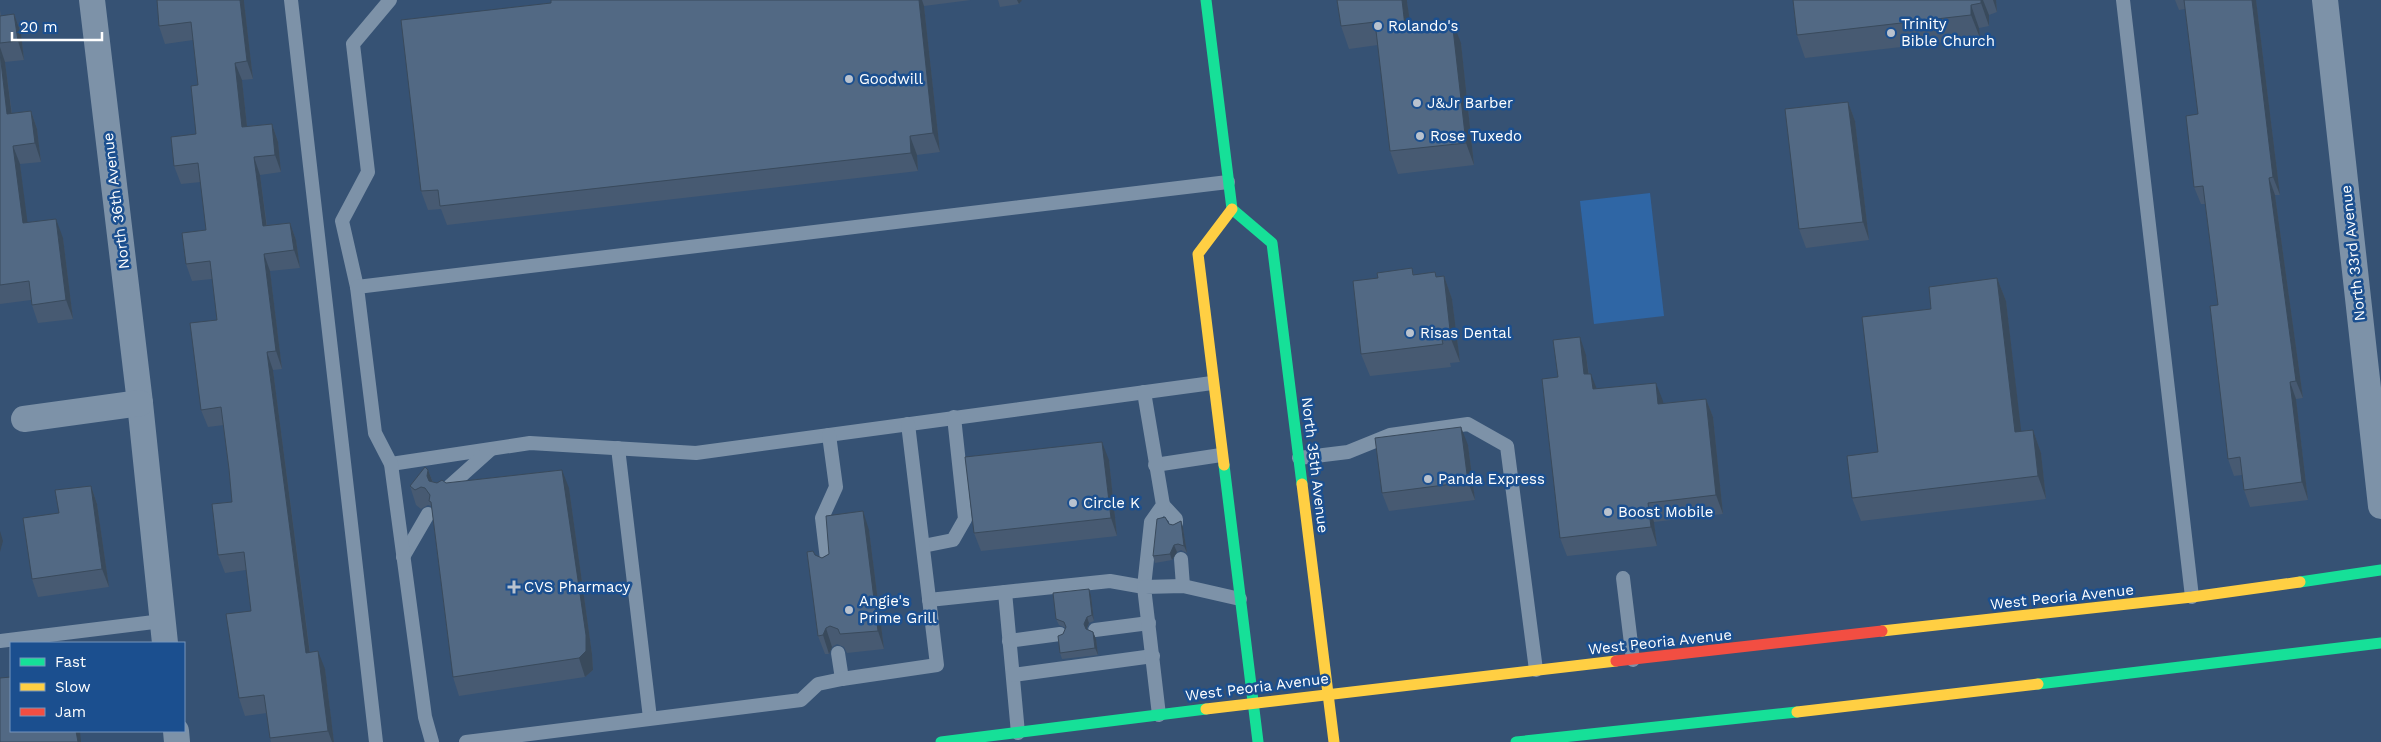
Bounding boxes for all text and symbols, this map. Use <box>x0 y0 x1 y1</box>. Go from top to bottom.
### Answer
scale bar <box>12 10 102 42</box>
place label: Trinity Bible Church <box>1901 15 1995 50</box>
place label: Rolando's <box>1388 17 1459 35</box>
text: 20 m <box>20 18 58 36</box>
marker: Rolando's <box>1372 20 1384 32</box>
marker: Trinity Bible Church <box>1885 27 1897 39</box>
place label: Goodwill <box>859 70 923 88</box>
marker: Goodwill <box>843 73 855 85</box>
place label: J&Jr Barber <box>1427 94 1513 112</box>
marker: J&Jr Barber <box>1411 97 1423 109</box>
place label: Rose Tuxedo <box>1430 127 1522 145</box>
marker: Rose Tuxedo <box>1414 130 1426 142</box>
street label: North 36th Avenue <box>99 132 133 270</box>
street label: North 33rd Avenue <box>2337 184 2369 322</box>
place label: Risas Dental <box>1420 324 1512 342</box>
marker: Risas Dental <box>1404 327 1416 339</box>
street label: North 35th Avenue <box>1298 396 1332 534</box>
place label: Panda Express <box>1438 470 1545 488</box>
marker: Panda Express <box>1422 473 1434 485</box>
place label: Circle K <box>1083 494 1140 512</box>
marker: Circle K <box>1067 497 1079 509</box>
place label: Boost Mobile <box>1618 503 1713 521</box>
marker: Boost Mobile <box>1602 506 1614 518</box>
place label: CVS Pharmacy <box>524 578 630 596</box>
marker: CVS Pharmacy <box>508 581 520 593</box>
street label: West Peoria Avenue <box>1989 581 2135 613</box>
place label: Angie's Prime Grill <box>859 592 937 627</box>
marker: Angie's Prime Grill <box>843 604 855 616</box>
street label: West Peoria Avenue <box>1587 626 1733 658</box>
legend <box>10 642 185 732</box>
text: Fast <box>55 653 87 671</box>
street label: West Peoria Avenue <box>1184 669 1330 705</box>
text: Slow <box>55 678 91 696</box>
text: Jam <box>55 703 86 721</box>

